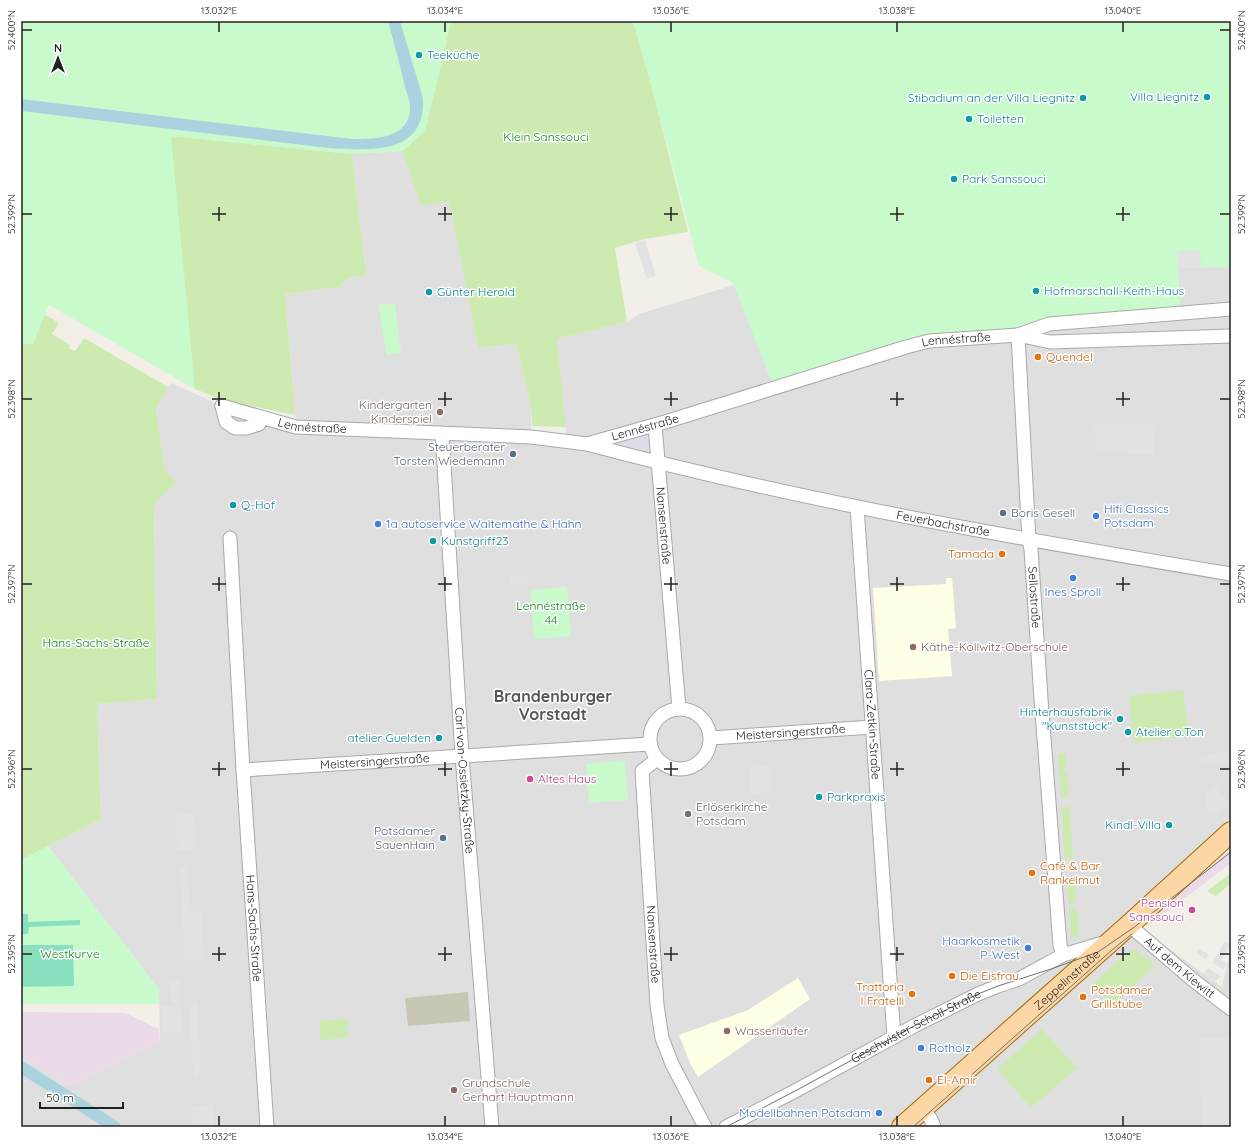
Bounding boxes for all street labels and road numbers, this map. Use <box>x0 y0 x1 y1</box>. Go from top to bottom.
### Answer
street label: Lennéstraße <box>920 329 991 350</box>
street label: Lennéstraße <box>610 410 681 444</box>
street label: Lennéstraße <box>276 414 347 436</box>
street label: Nansenstraße <box>653 486 675 565</box>
street label: Feuerbachstraße <box>895 507 991 539</box>
street label: Sellostraße <box>1025 566 1044 629</box>
street label: Clara-Zetkin-Straße <box>861 669 884 780</box>
street label: Carl-von-Ossietzky-Straße <box>452 707 478 854</box>
street label: Meistersingerstraße <box>736 721 846 743</box>
street label: Meistersingerstraße <box>319 750 430 772</box>
street label: Hans-Sachs-Straße <box>243 874 265 982</box>
street label: Nansenstraße <box>644 905 664 984</box>
street label: Auf dem Kiewitt <box>1141 933 1218 1001</box>
street label: Zeppelinstraße <box>1031 946 1103 1013</box>
street label: Geschwister-Scholl-Straße <box>848 986 984 1066</box>

